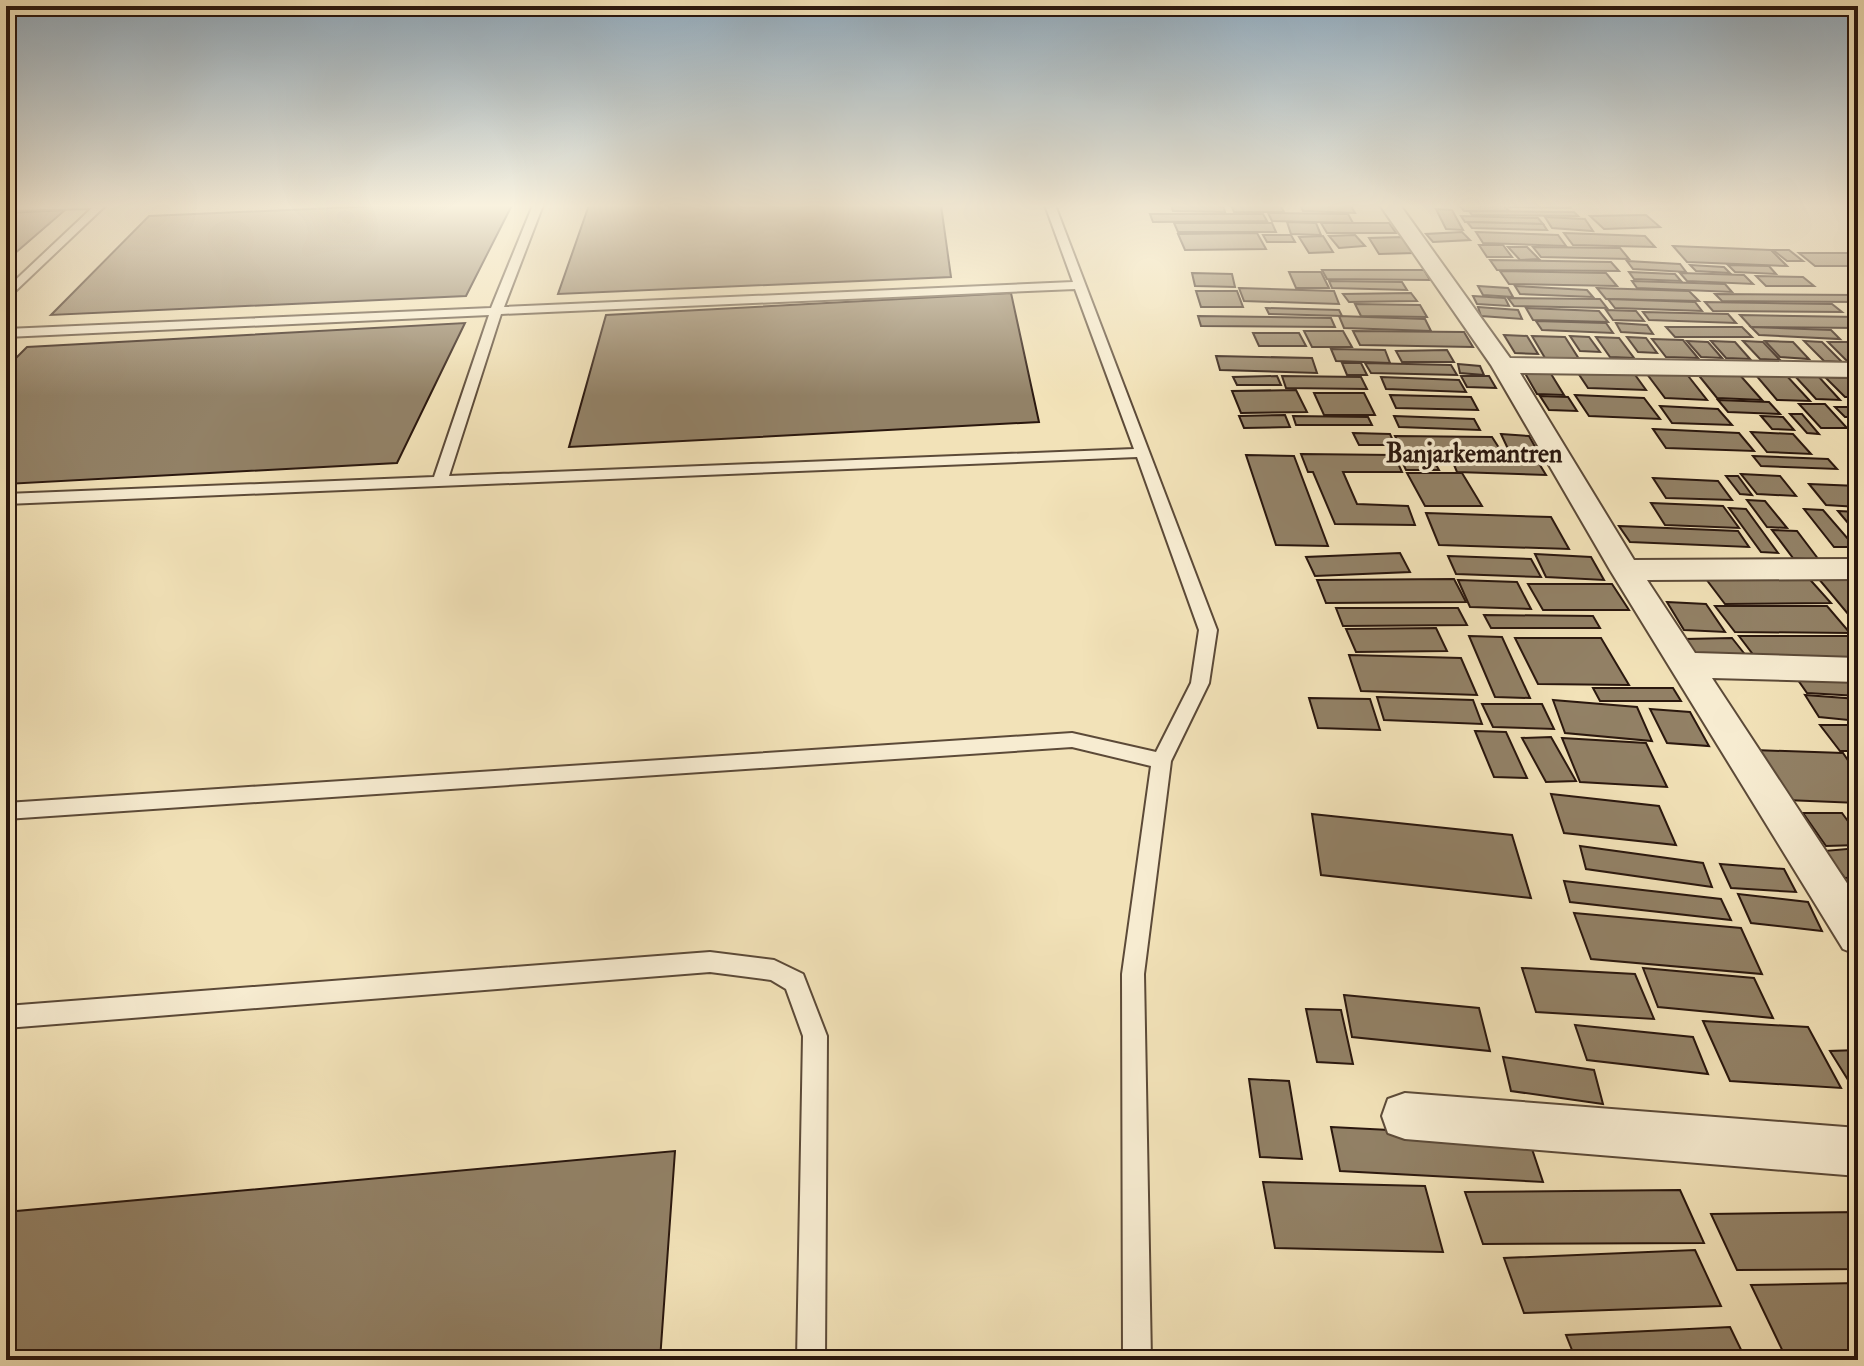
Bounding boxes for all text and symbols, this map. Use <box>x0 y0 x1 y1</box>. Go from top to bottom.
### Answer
district label: Banjarkemantren <box>1386 438 1563 470</box>

